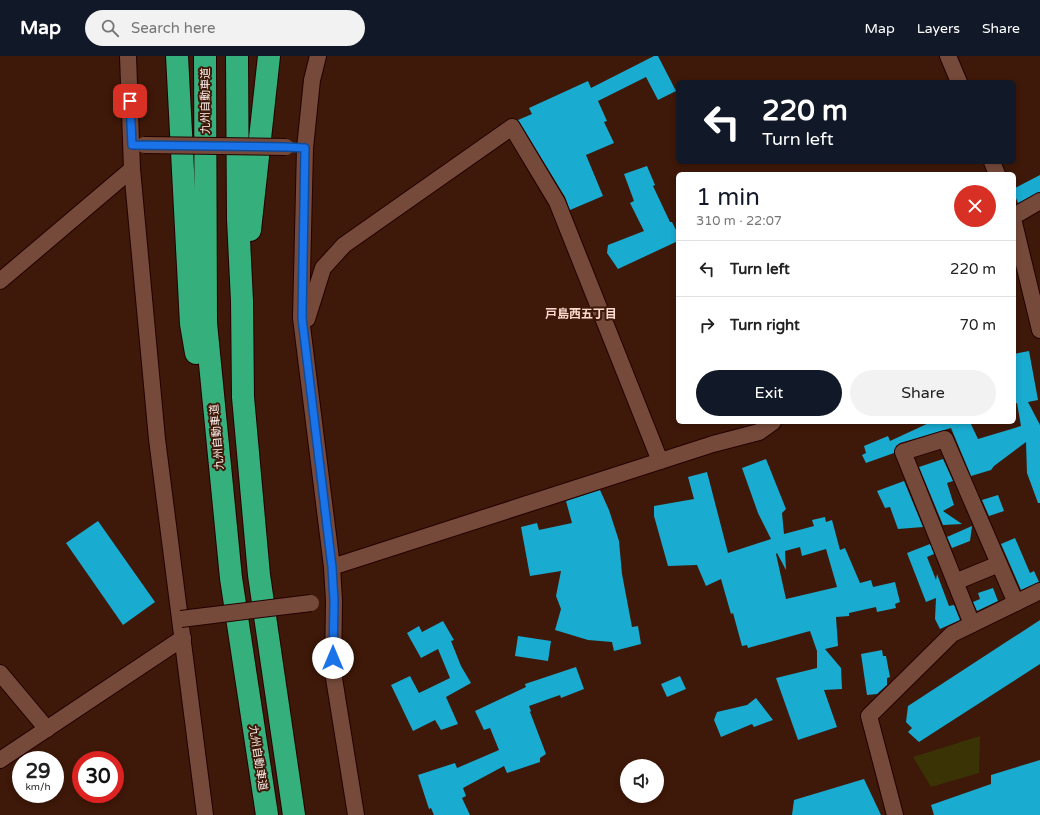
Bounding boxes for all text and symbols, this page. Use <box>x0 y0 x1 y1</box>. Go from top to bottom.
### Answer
search box <box>85 10 365 46</box>
text: Map <box>20 17 61 39</box>
icon: search <box>99 17 121 39</box>
text: Search here <box>131 19 215 37</box>
text: Map <box>865 20 895 37</box>
text: Layers <box>917 20 960 37</box>
text: Share <box>982 20 1020 37</box>
street label: 九州自動車道 <box>199 68 212 134</box>
pin <box>113 84 147 118</box>
icon: arrive <box>119 90 141 112</box>
text: 220 m <box>762 94 848 128</box>
icon: left <box>696 96 748 148</box>
text: Turn left <box>762 128 834 150</box>
text: 1 min <box>696 183 760 212</box>
button: close <box>954 185 996 227</box>
text: 310 m · 22:07 <box>696 213 782 229</box>
icon: left <box>696 258 718 280</box>
text: Turn left <box>730 260 790 278</box>
text: 220 m <box>950 260 996 278</box>
district label: 戸島西五丁目 <box>545 307 617 321</box>
icon: right <box>696 314 718 336</box>
text: Turn right <box>730 316 800 334</box>
text: 70 m <box>959 316 996 334</box>
button: Exit <box>696 370 842 416</box>
button: Share <box>850 370 996 416</box>
street label: 九州自動車道 <box>208 404 226 470</box>
position arrow <box>312 637 354 679</box>
street label: 九州自動車道 <box>246 724 270 792</box>
speed limit sign: 30 <box>72 751 124 803</box>
map controls <box>620 759 664 803</box>
button: sound <box>620 759 664 803</box>
text: 29 <box>25 760 51 784</box>
text: km/h <box>25 781 51 793</box>

